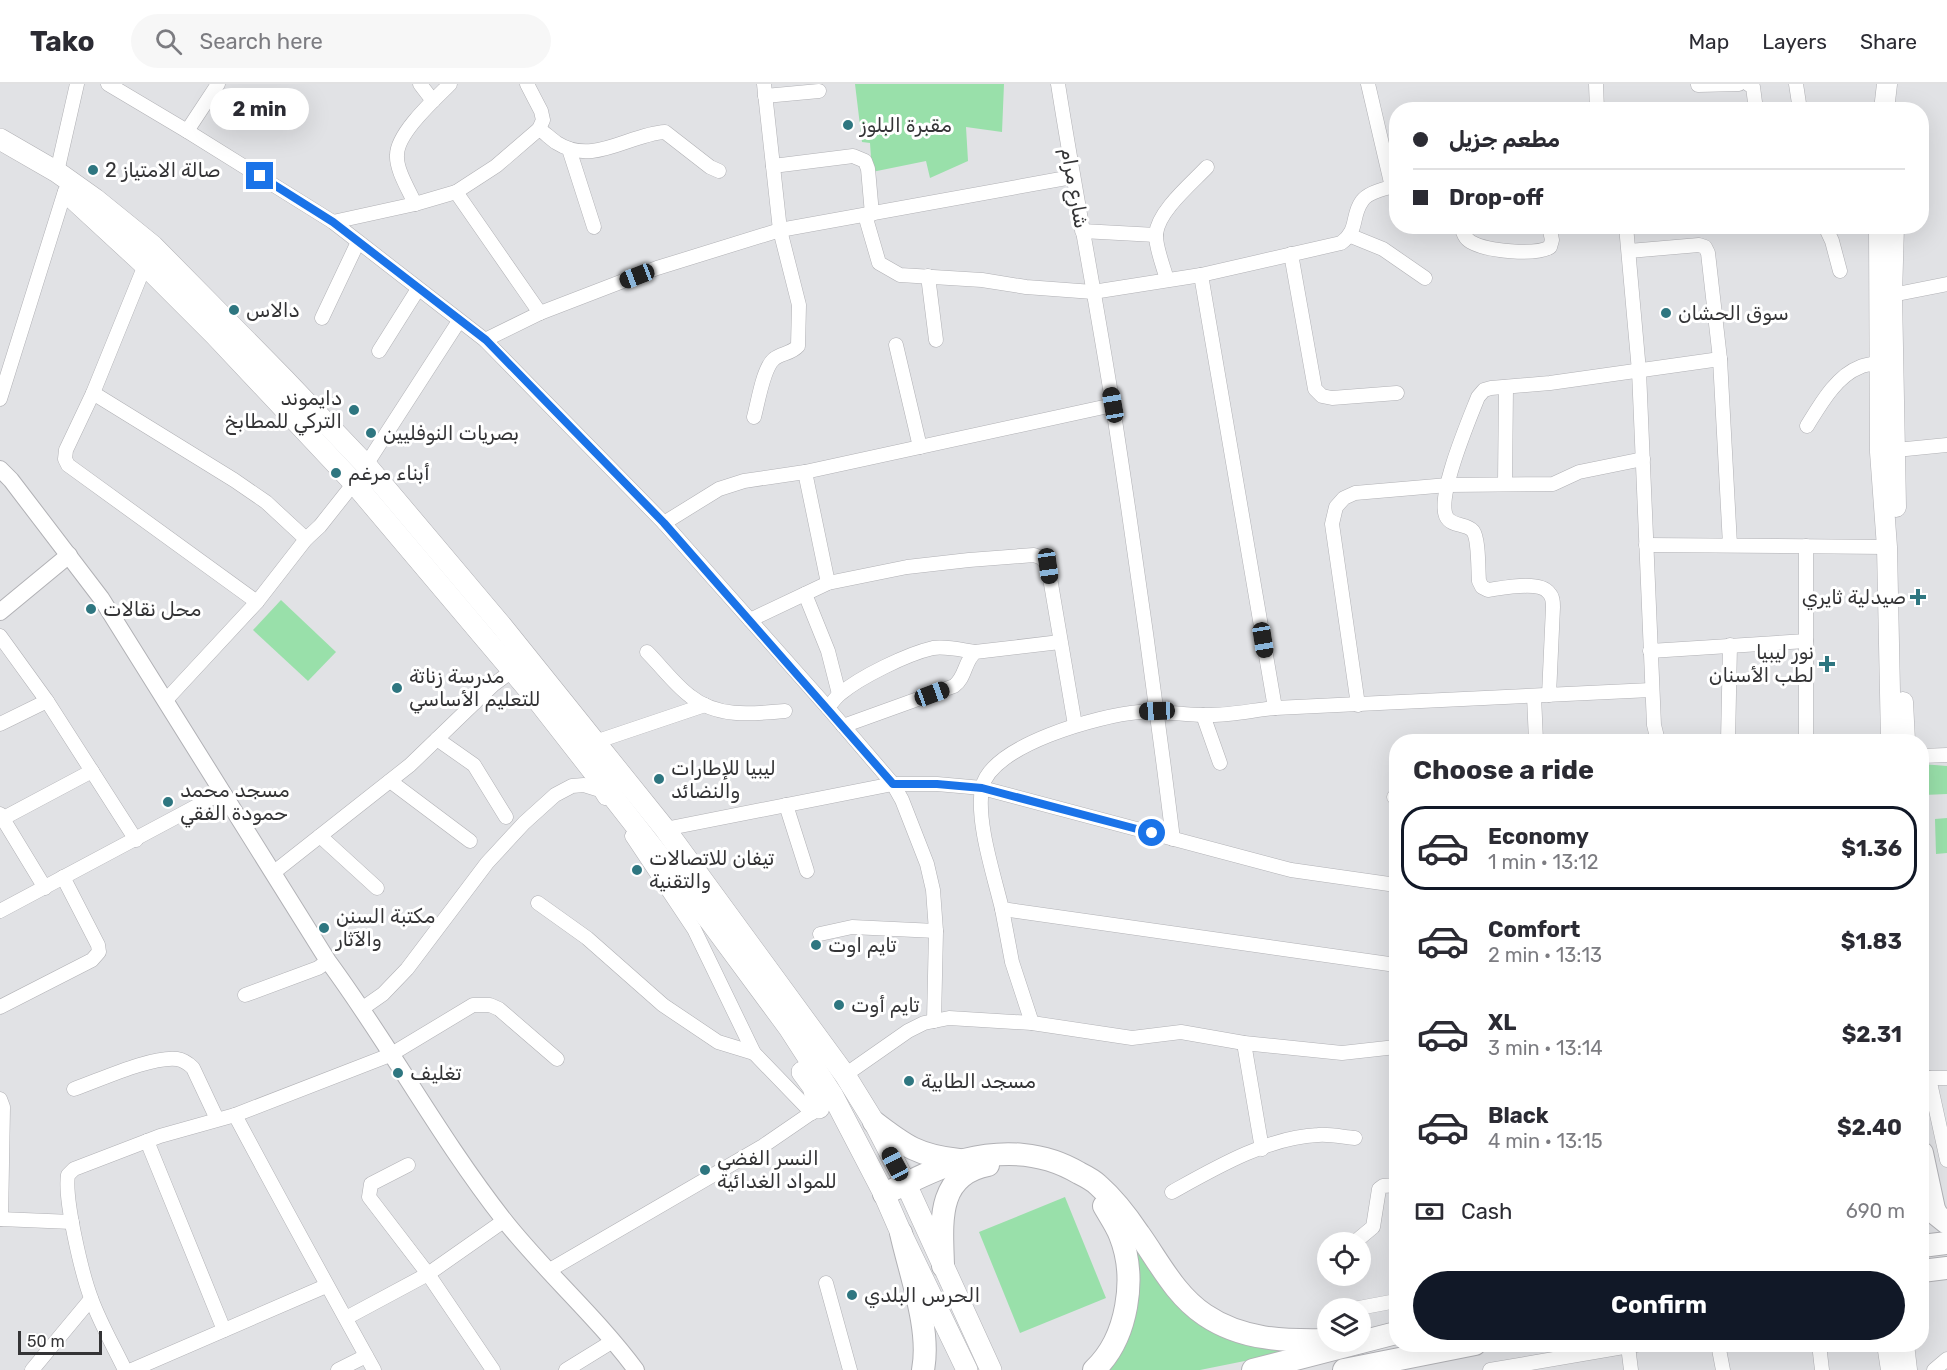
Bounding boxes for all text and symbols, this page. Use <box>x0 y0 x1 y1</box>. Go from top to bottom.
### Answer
search box <box>131 14 551 68</box>
text: Tako <box>30 25 95 58</box>
icon: search <box>152 25 185 58</box>
text: Search here <box>200 28 323 55</box>
text: Map <box>1688 29 1729 54</box>
text: Layers <box>1762 29 1827 54</box>
text: Share <box>1860 29 1917 54</box>
callout: 2 min <box>210 89 310 131</box>
text: 2 min <box>232 97 287 121</box>
place label: مقبرة البلوز <box>859 113 952 137</box>
marker: مقبرة البلوز <box>841 118 855 132</box>
text: مطعم جزيل <box>1449 126 1560 153</box>
street label: شارع مرام <box>1054 146 1094 231</box>
place label: صالة الامتياز 2 <box>105 158 220 182</box>
route end <box>246 162 273 189</box>
marker: صالة الامتياز 2 <box>86 163 100 177</box>
text: Drop-off <box>1449 184 1544 211</box>
car <box>617 261 657 291</box>
place label: دالاس <box>246 298 300 322</box>
place label: سوق الحشان <box>1678 301 1789 325</box>
marker: دالاس <box>227 303 241 317</box>
marker: سوق الحشان <box>1659 306 1673 320</box>
place label: دايموند التركي للمطابخ <box>225 386 342 436</box>
car <box>1101 386 1125 424</box>
marker: دايموند التركي للمطابخ <box>347 403 361 417</box>
place label: بصريات النوفليين <box>383 421 519 445</box>
marker: بصريات النوفليين <box>364 426 378 440</box>
place label: أبناء مرغم <box>348 461 430 486</box>
marker: أبناء مرغم <box>329 466 343 480</box>
car <box>1037 547 1059 585</box>
place label: صيدلية ثايري <box>1802 585 1906 611</box>
marker: صيدلية ثايري <box>1911 590 1925 604</box>
place label: محل نقالات <box>103 597 201 621</box>
marker: محل نقالات <box>84 602 98 616</box>
car <box>1251 621 1275 659</box>
place label: نور ليبيا لطب الأسنان <box>1709 640 1814 687</box>
marker: نور ليبيا لطب الأسنان <box>1818 655 1836 673</box>
place label: مدرسة زناتة للتعليم الأساسي <box>409 664 541 714</box>
car <box>912 679 952 709</box>
marker: مدرسة زناتة للتعليم الأساسي <box>390 681 404 695</box>
car <box>1139 701 1175 721</box>
text: Choose a ride <box>1413 754 1594 786</box>
place label: ليبيا للإطارات والنضائد <box>671 756 776 803</box>
marker: ليبيا للإطارات والنضائد <box>652 772 666 786</box>
place label: مسجد محمد حمودة الفقي <box>180 778 290 828</box>
marker: مسجد محمد حمودة الفقي <box>161 795 175 809</box>
route start <box>1138 819 1165 846</box>
icon: car <box>1416 821 1470 875</box>
text: Economy <box>1488 823 1589 850</box>
text: $1.36 <box>1841 835 1902 862</box>
place label: تيفان للاتصالات والتقنية <box>649 846 774 893</box>
text: 1 min · 13:12 <box>1488 850 1599 874</box>
marker: تيفان للاتصالات والتقنية <box>630 863 644 877</box>
place label: مكتبة السنن والآثار <box>335 904 435 951</box>
icon: car <box>1416 914 1470 968</box>
text: Comfort <box>1488 916 1580 943</box>
marker: مكتبة السنن والآثار <box>317 921 331 935</box>
text: $1.83 <box>1841 928 1902 955</box>
place label: تايم اوت <box>828 933 897 958</box>
marker: تايم اوت <box>809 938 823 952</box>
text: 2 min · 13:13 <box>1488 943 1602 967</box>
place label: تايم أوت <box>851 993 920 1018</box>
marker: تايم أوت <box>832 998 846 1012</box>
icon: car <box>1416 1007 1470 1061</box>
text: XL <box>1488 1009 1516 1036</box>
text: $2.31 <box>1842 1021 1902 1048</box>
text: 3 min · 13:14 <box>1488 1036 1603 1060</box>
place label: تغليف <box>410 1061 462 1085</box>
marker: تغليف <box>391 1066 405 1080</box>
place label: مسجد الطابية <box>921 1069 1036 1093</box>
marker: مسجد الطابية <box>902 1074 916 1088</box>
icon: car <box>1416 1100 1470 1154</box>
text: Black <box>1488 1102 1549 1129</box>
text: $2.40 <box>1837 1114 1902 1141</box>
text: 4 min · 13:15 <box>1488 1129 1603 1153</box>
car <box>879 1144 911 1184</box>
place label: النسر الفضي للمواد الغدائية <box>717 1146 837 1193</box>
marker: النسر الفضي للمواد الغدائية <box>698 1163 712 1177</box>
icon: cash <box>1413 1195 1446 1228</box>
text: Cash <box>1461 1198 1512 1225</box>
text: 690 m <box>1846 1199 1905 1223</box>
map controls <box>1317 1232 1371 1352</box>
button: locate <box>1317 1232 1371 1286</box>
button: Confirm <box>1413 1271 1905 1340</box>
place label: الحرس البلدي <box>864 1283 980 1309</box>
marker: الحرس البلدي <box>845 1288 859 1302</box>
button: layers <box>1317 1298 1371 1352</box>
scale bar <box>18 1328 102 1356</box>
text: 50 m <box>27 1332 65 1351</box>

